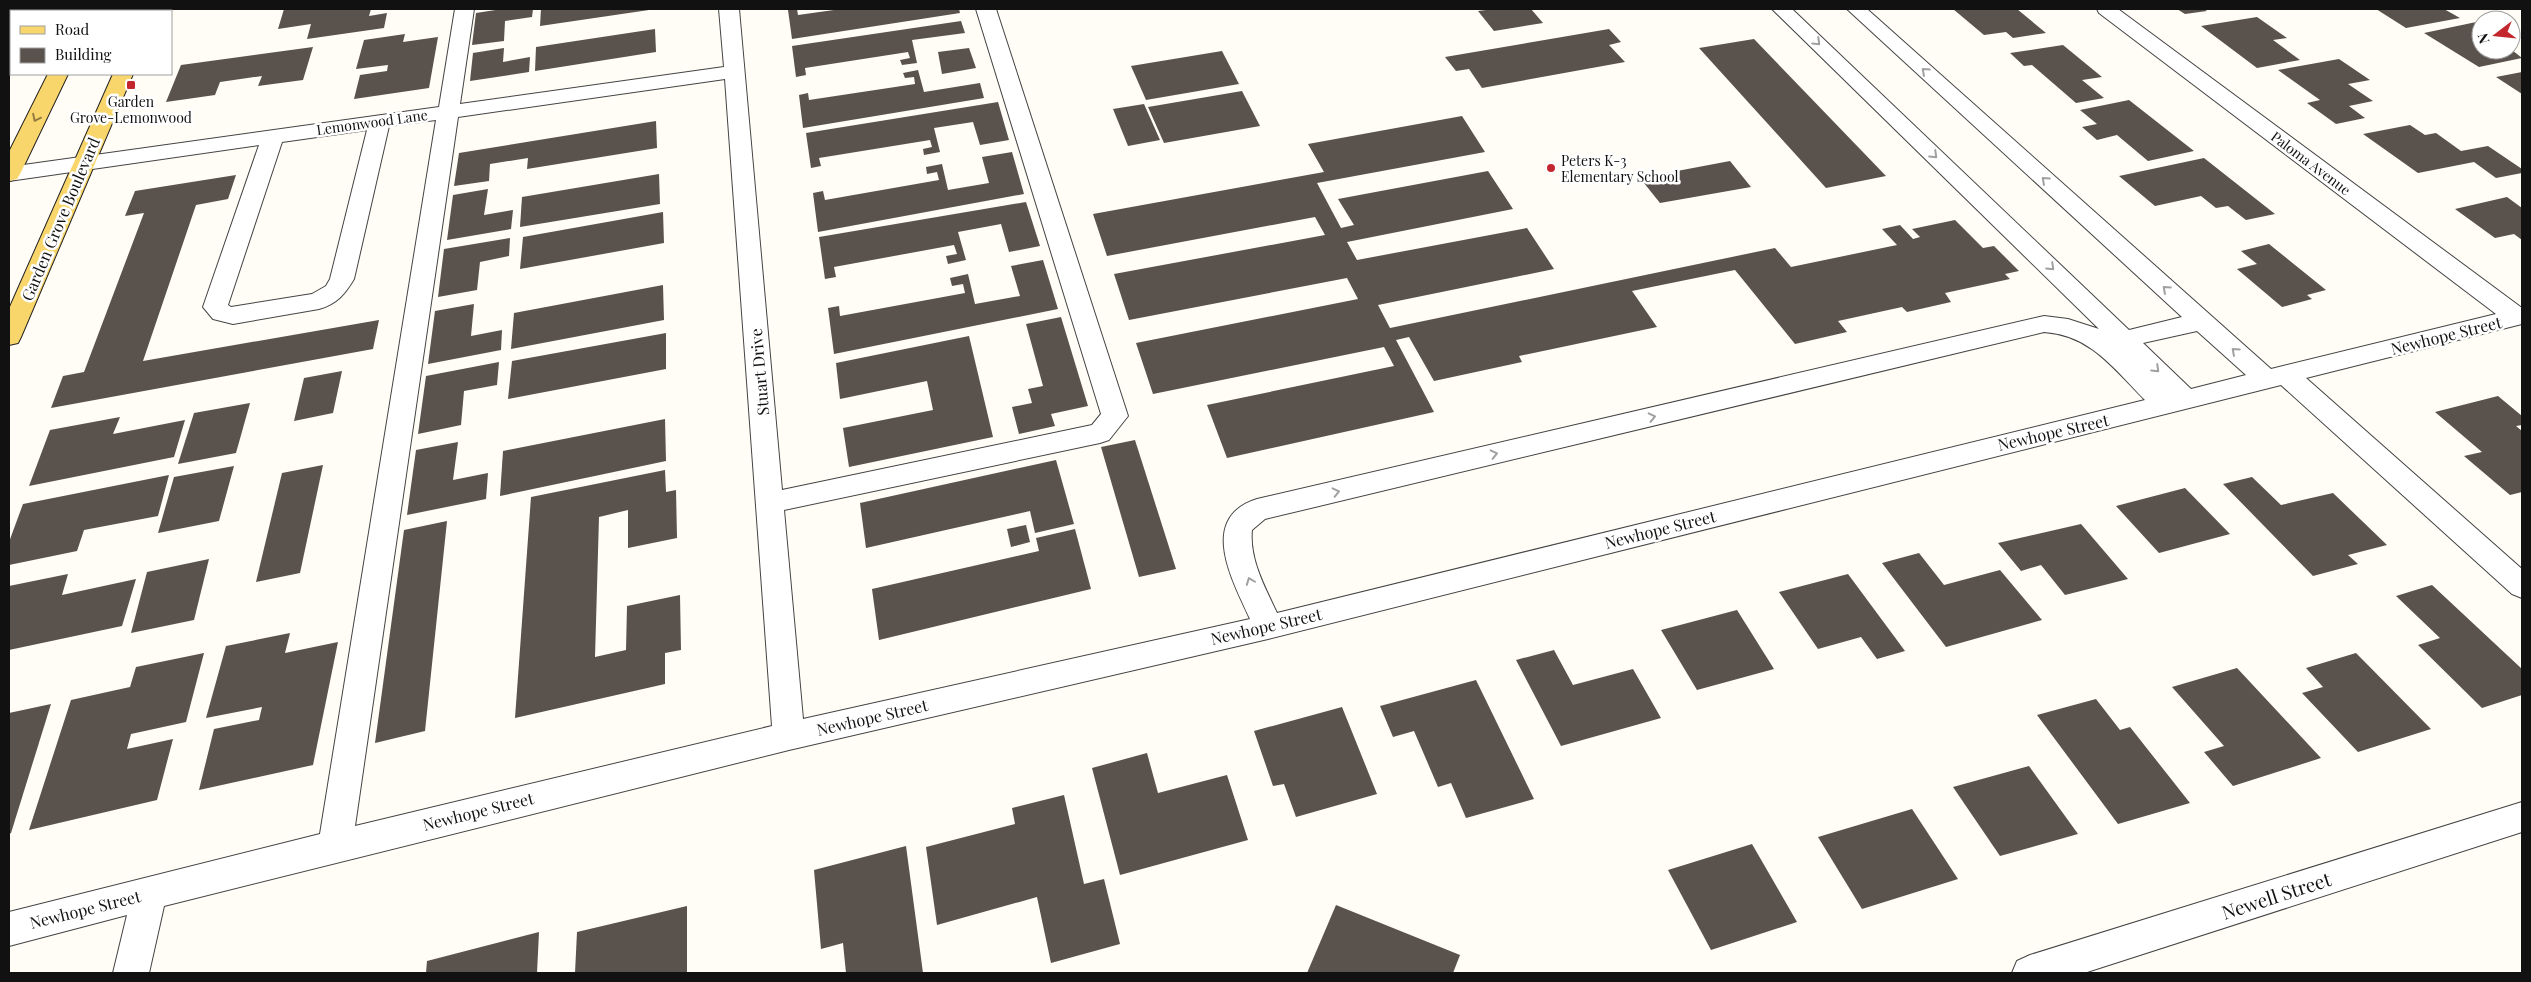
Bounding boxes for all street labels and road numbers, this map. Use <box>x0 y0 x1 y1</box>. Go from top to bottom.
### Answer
street label: Lemonwood Lane <box>315 105 429 139</box>
street label: Paloma Avenue <box>2267 127 2355 199</box>
street label: Garden Grove Boulevard <box>16 134 104 304</box>
street label: Newhope Street <box>2388 311 2504 359</box>
street label: Stuart Drive <box>745 328 773 416</box>
street label: Newhope Street <box>1995 409 2111 455</box>
street label: Newhope Street <box>1602 505 1718 553</box>
street label: Newhope Street <box>1208 603 1324 649</box>
street label: Newhope Street <box>814 694 930 740</box>
street label: Newhope Street <box>420 787 536 835</box>
street label: Newell Street <box>2218 865 2334 925</box>
street label: Newhope Street <box>27 885 143 933</box>

